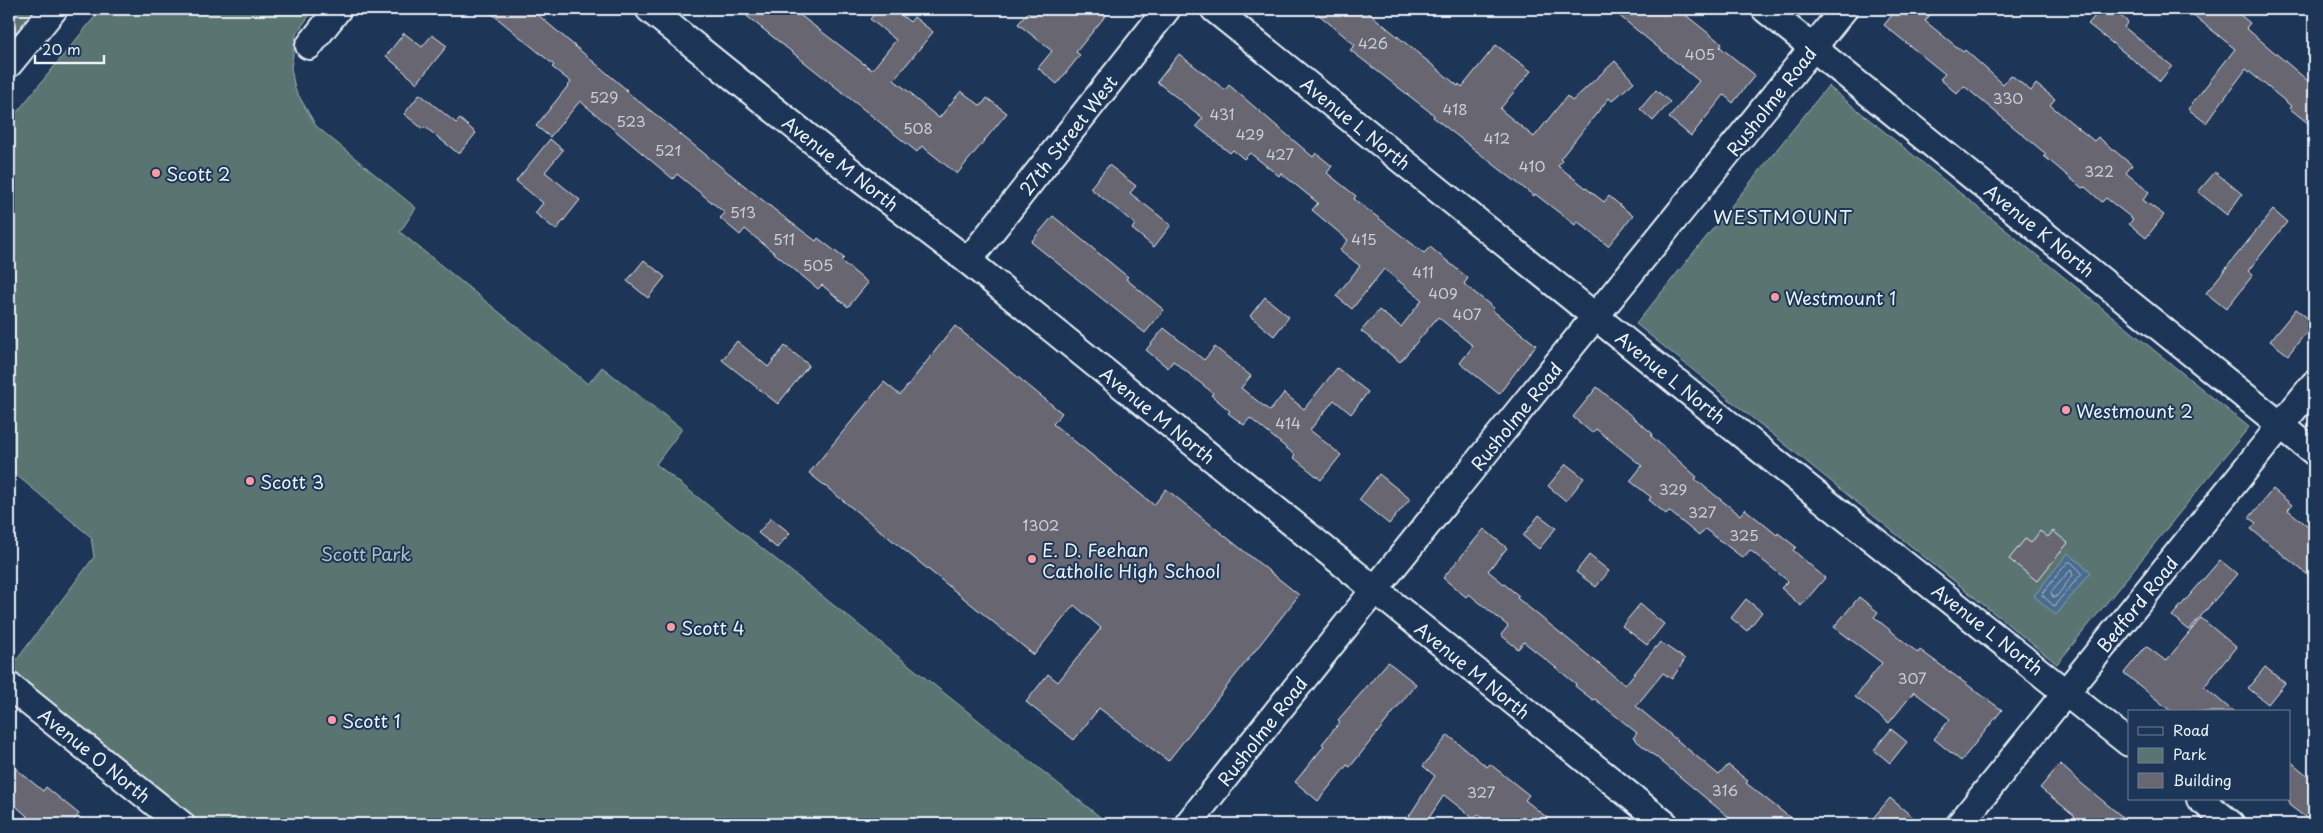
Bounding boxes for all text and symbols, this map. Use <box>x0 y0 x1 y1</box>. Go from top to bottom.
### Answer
house number: 426 <box>1358 31 1388 54</box>
scale bar <box>35 32 104 64</box>
text: 20 m <box>42 37 81 60</box>
street label: Rusholme Road <box>1720 40 1822 162</box>
house number: 405 <box>1685 42 1715 65</box>
street label: 27th Street West <box>1013 69 1123 201</box>
street label: Avenue L North <box>1295 70 1417 176</box>
house number: 529 <box>590 85 618 108</box>
house number: 330 <box>1993 86 2023 109</box>
house number: 418 <box>1442 97 1468 120</box>
house number: 431 <box>1209 102 1235 125</box>
house number: 523 <box>616 109 646 132</box>
street label: Avenue M North <box>777 109 905 217</box>
house number: 508 <box>903 116 933 139</box>
house number: 429 <box>1236 122 1264 145</box>
house number: 412 <box>1484 126 1510 149</box>
house number: 521 <box>655 138 681 161</box>
house number: 427 <box>1266 142 1295 165</box>
house number: 410 <box>1519 154 1545 177</box>
house number: 322 <box>2084 159 2114 182</box>
place label: Scott 2 <box>166 160 231 187</box>
marker: Scott 2 <box>150 167 162 179</box>
street label: Avenue K North <box>1979 177 2101 283</box>
house number: 513 <box>730 200 756 223</box>
district label: WESTMOUNT <box>1713 202 1853 230</box>
house number: 511 <box>773 227 795 250</box>
house number: 415 <box>1351 227 1377 250</box>
house number: 505 <box>803 253 833 276</box>
house number: 411 <box>1412 260 1434 283</box>
house number: 409 <box>1428 281 1458 304</box>
place label: Westmount 1 <box>1785 284 1896 311</box>
marker: Westmount 1 <box>1769 291 1781 303</box>
house number: 407 <box>1453 302 1482 325</box>
street label: Avenue L North <box>1610 324 1732 430</box>
street label: Rusholme Road <box>1464 356 1568 476</box>
street label: Avenue M North <box>1095 360 1221 470</box>
place label: Westmount 2 <box>2076 397 2193 424</box>
marker: Westmount 2 <box>2060 404 2072 416</box>
house number: 414 <box>1275 411 1301 434</box>
place label: Scott 3 <box>260 468 324 495</box>
marker: Scott 3 <box>244 475 256 487</box>
house number: 329 <box>1659 477 1687 500</box>
house number: 327 <box>1688 500 1717 523</box>
house number: 1302 <box>1023 513 1059 536</box>
house number: 325 <box>1729 523 1759 546</box>
place label: E. D. Feehan Catholic High School <box>1042 536 1220 584</box>
park label: Scott Park <box>321 540 411 567</box>
street label: Bedford Road <box>2090 550 2184 658</box>
marker: E. D. Feehan Catholic High School <box>1026 553 1038 565</box>
street label: Avenue L North <box>1927 577 2049 681</box>
place label: Scott 4 <box>681 614 745 641</box>
street label: Avenue M North <box>1410 615 1536 725</box>
marker: Scott 4 <box>665 621 677 633</box>
house number: 307 <box>1898 666 1927 689</box>
street label: Rusholme Road <box>1211 670 1313 792</box>
street label: Avenue O North <box>33 701 157 809</box>
place label: Scott 1 <box>342 707 400 734</box>
legend <box>2128 710 2290 800</box>
marker: Scott 1 <box>326 714 338 726</box>
text: Road <box>2173 718 2209 741</box>
text: Park <box>2173 742 2207 765</box>
text: Building <box>2173 768 2232 791</box>
house number: 316 <box>1712 778 1738 801</box>
house number: 327 <box>1467 780 1496 803</box>

